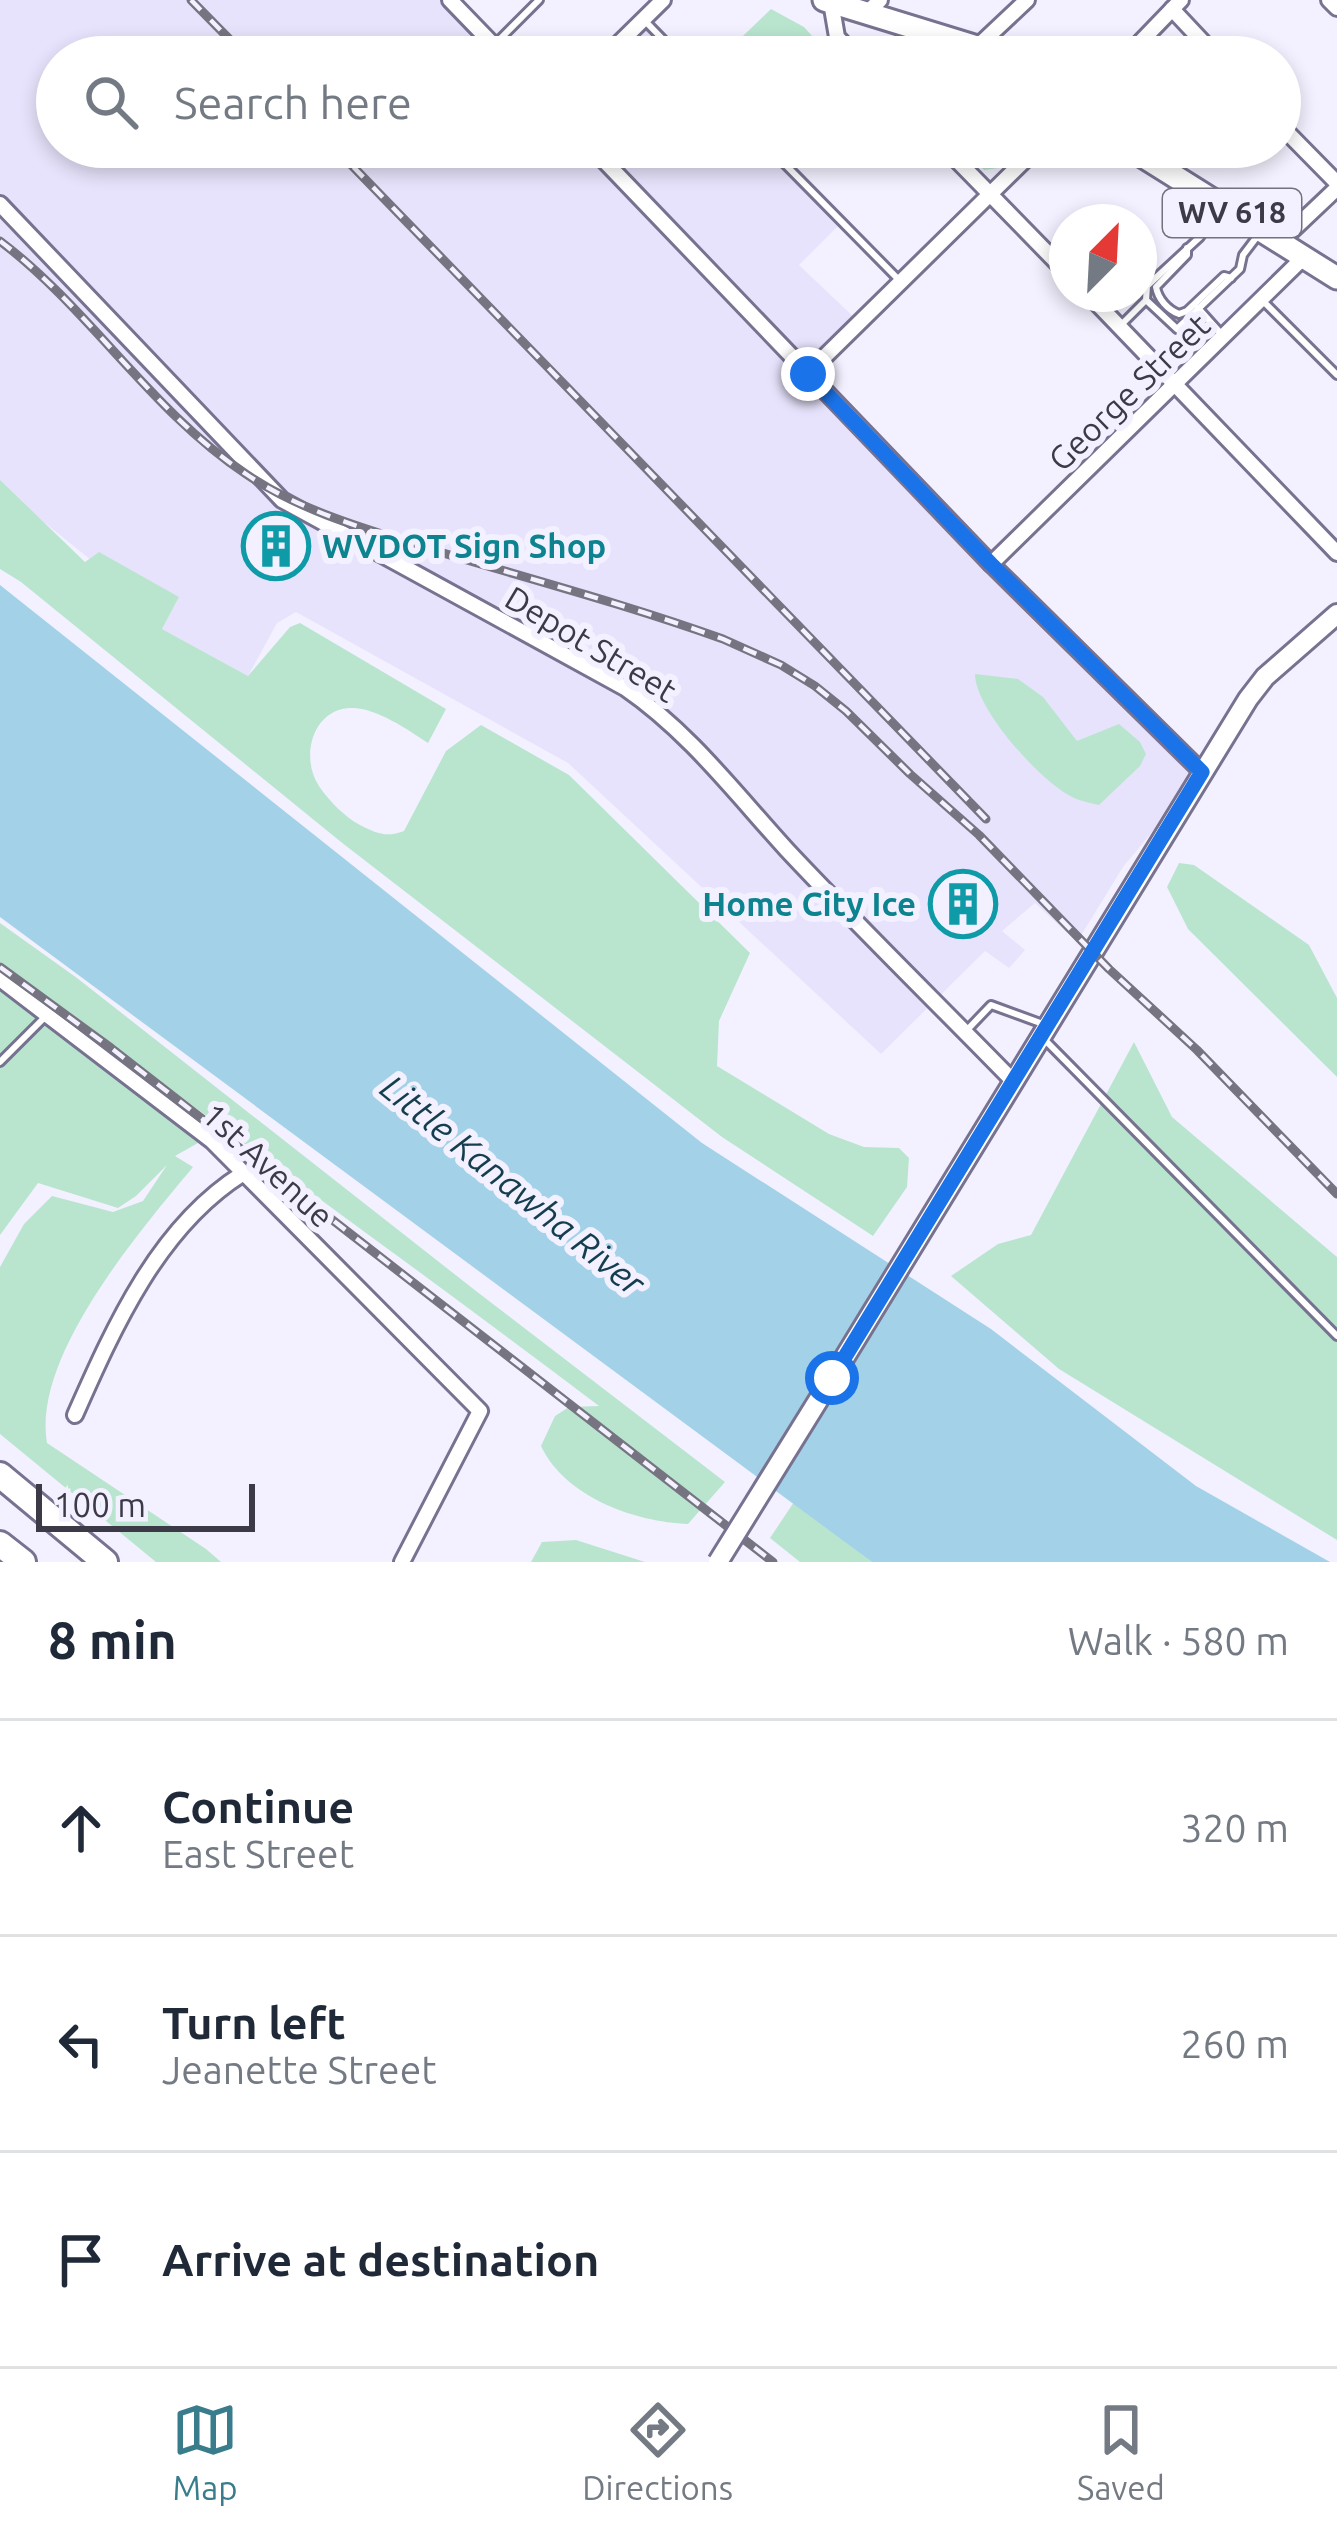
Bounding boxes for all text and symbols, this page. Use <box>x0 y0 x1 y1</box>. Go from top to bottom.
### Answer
search box <box>36 36 1301 168</box>
icon: search <box>78 69 144 135</box>
text: Search here <box>174 77 412 128</box>
road number: WV 618 <box>1163 189 1301 237</box>
north arrow <box>1049 204 1157 312</box>
street label: George Street <box>1041 306 1217 477</box>
route end <box>781 347 835 401</box>
building icon: WVDOT Sign Shop <box>241 511 311 581</box>
place label: WVDOT Sign Shop <box>322 527 606 564</box>
street label: Depot Street <box>499 578 683 709</box>
building icon: Home City Ice <box>928 869 998 939</box>
place label: Home City Ice <box>702 885 916 922</box>
water label: Little Kanawha River <box>373 1066 654 1304</box>
street label: 1st Avenue <box>196 1095 341 1234</box>
route start <box>805 1351 859 1405</box>
scale bar <box>36 1478 255 1531</box>
text: 100 m <box>54 1486 146 1523</box>
text: 8 min <box>48 1611 177 1669</box>
text: Walk · 580 m <box>1068 1619 1289 1662</box>
text: Continue <box>162 1781 354 1832</box>
icon: ahead <box>48 1795 114 1861</box>
text: 320 m <box>1180 1806 1289 1849</box>
text: East Street <box>162 1832 354 1875</box>
text: Turn left <box>162 1997 346 2048</box>
icon: left <box>48 2011 114 2077</box>
text: 260 m <box>1180 2022 1289 2065</box>
text: Jeanette Street <box>162 2048 436 2091</box>
icon: arrive <box>48 2227 114 2293</box>
text: Arrive at destination <box>162 2234 599 2285</box>
tab: Map <box>172 2397 238 2506</box>
tab: Directions <box>582 2397 733 2506</box>
tab: Saved <box>1077 2397 1165 2506</box>

